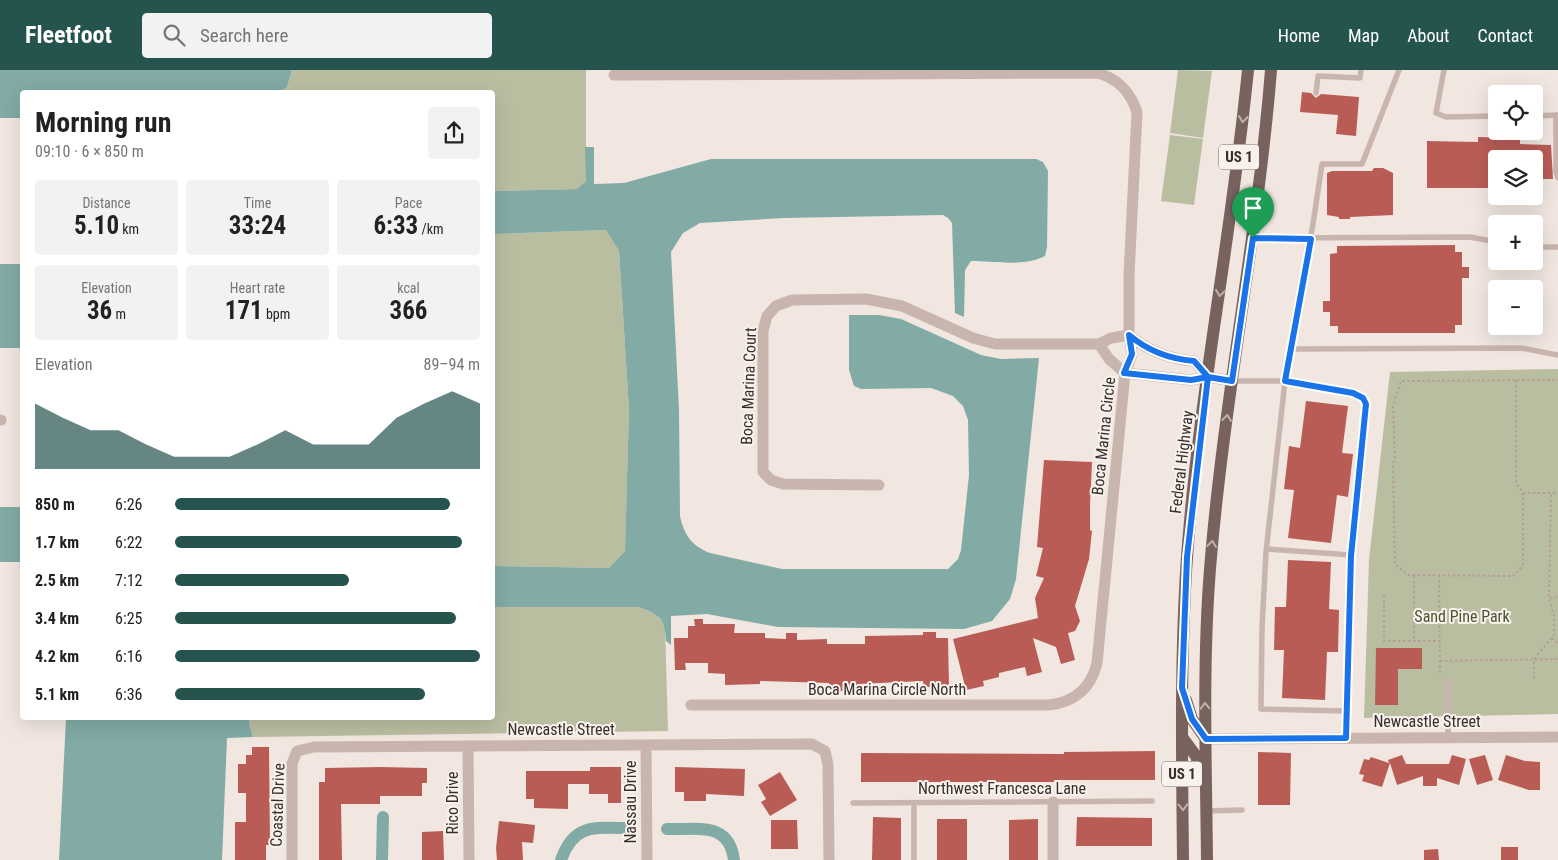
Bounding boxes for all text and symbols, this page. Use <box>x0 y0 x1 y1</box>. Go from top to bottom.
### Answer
search box <box>142 13 492 58</box>
text: Fleetfoot <box>25 21 112 49</box>
icon: search <box>160 21 188 49</box>
text: Search here <box>200 24 288 47</box>
text: Home <box>1278 25 1320 46</box>
text: Map <box>1348 25 1379 46</box>
text: About <box>1407 25 1449 46</box>
text: Contact <box>1477 25 1533 46</box>
map controls <box>1488 85 1543 335</box>
button: locate <box>1488 85 1543 140</box>
text: Morning run <box>35 106 171 139</box>
button: share <box>428 107 480 159</box>
one-way arrow <box>1238 115 1249 123</box>
text: 09:10 · 6 × 850 m <box>35 142 144 161</box>
road number: US 1 <box>1219 144 1259 170</box>
button: layers <box>1488 150 1543 205</box>
pin <box>1232 187 1274 238</box>
icon: arrive <box>1239 194 1267 222</box>
text: Distance <box>82 195 131 211</box>
text: Time <box>244 195 271 211</box>
text: Pace <box>395 195 422 211</box>
text: 5.10 <box>74 211 119 240</box>
text: 33:24 <box>229 211 286 240</box>
text: 6:33 <box>373 211 418 240</box>
button: + <box>1488 215 1543 270</box>
text: km <box>119 221 139 237</box>
text: /km <box>418 221 444 237</box>
text: Elevation <box>81 280 132 296</box>
text: Heart rate <box>230 280 285 296</box>
text: kcal <box>397 280 420 296</box>
button: − <box>1488 280 1543 335</box>
one-way arrow <box>1216 289 1226 297</box>
text: 36 <box>87 296 112 325</box>
text: 171 <box>225 296 263 325</box>
text: 366 <box>390 296 427 325</box>
text: m <box>112 306 126 322</box>
text: bpm <box>263 306 290 322</box>
street label: Boca Marina Court <box>737 327 760 445</box>
text: Elevation <box>35 355 93 374</box>
text: 89–94 m <box>424 355 480 374</box>
street label: Boca Marina Circle <box>1088 376 1119 496</box>
street label: Federal Highway <box>1166 409 1197 515</box>
one-way arrow <box>1221 414 1232 422</box>
text: 850 m <box>35 495 75 514</box>
text: 6:26 <box>115 495 142 514</box>
text: 1.7 km <box>35 533 79 552</box>
text: 6:22 <box>115 533 142 552</box>
one-way arrow <box>1206 540 1217 548</box>
text: 2.5 km <box>35 571 79 590</box>
text: 7:12 <box>115 571 142 590</box>
park label: Sand Pine Park <box>1414 607 1510 626</box>
text: 3.4 km <box>35 609 79 628</box>
text: 6:25 <box>115 609 142 628</box>
text: 4.2 km <box>35 647 79 666</box>
text: 6:16 <box>115 647 142 666</box>
street label: Boca Marina Circle North <box>808 680 966 699</box>
text: 5.1 km <box>35 685 79 704</box>
text: 6:36 <box>115 685 142 704</box>
one-way arrow <box>1200 702 1210 710</box>
street label: Newcastle Street <box>1373 712 1481 731</box>
street label: Newcastle Street <box>507 720 615 739</box>
street label: Nassau Drive <box>621 760 640 844</box>
road number: US 1 <box>1162 762 1202 786</box>
street label: Coastal Drive <box>267 763 288 847</box>
street label: Rico Drive <box>443 771 462 835</box>
street label: Northwest Francesca Lane <box>918 779 1086 798</box>
one-way arrow <box>1178 804 1188 811</box>

